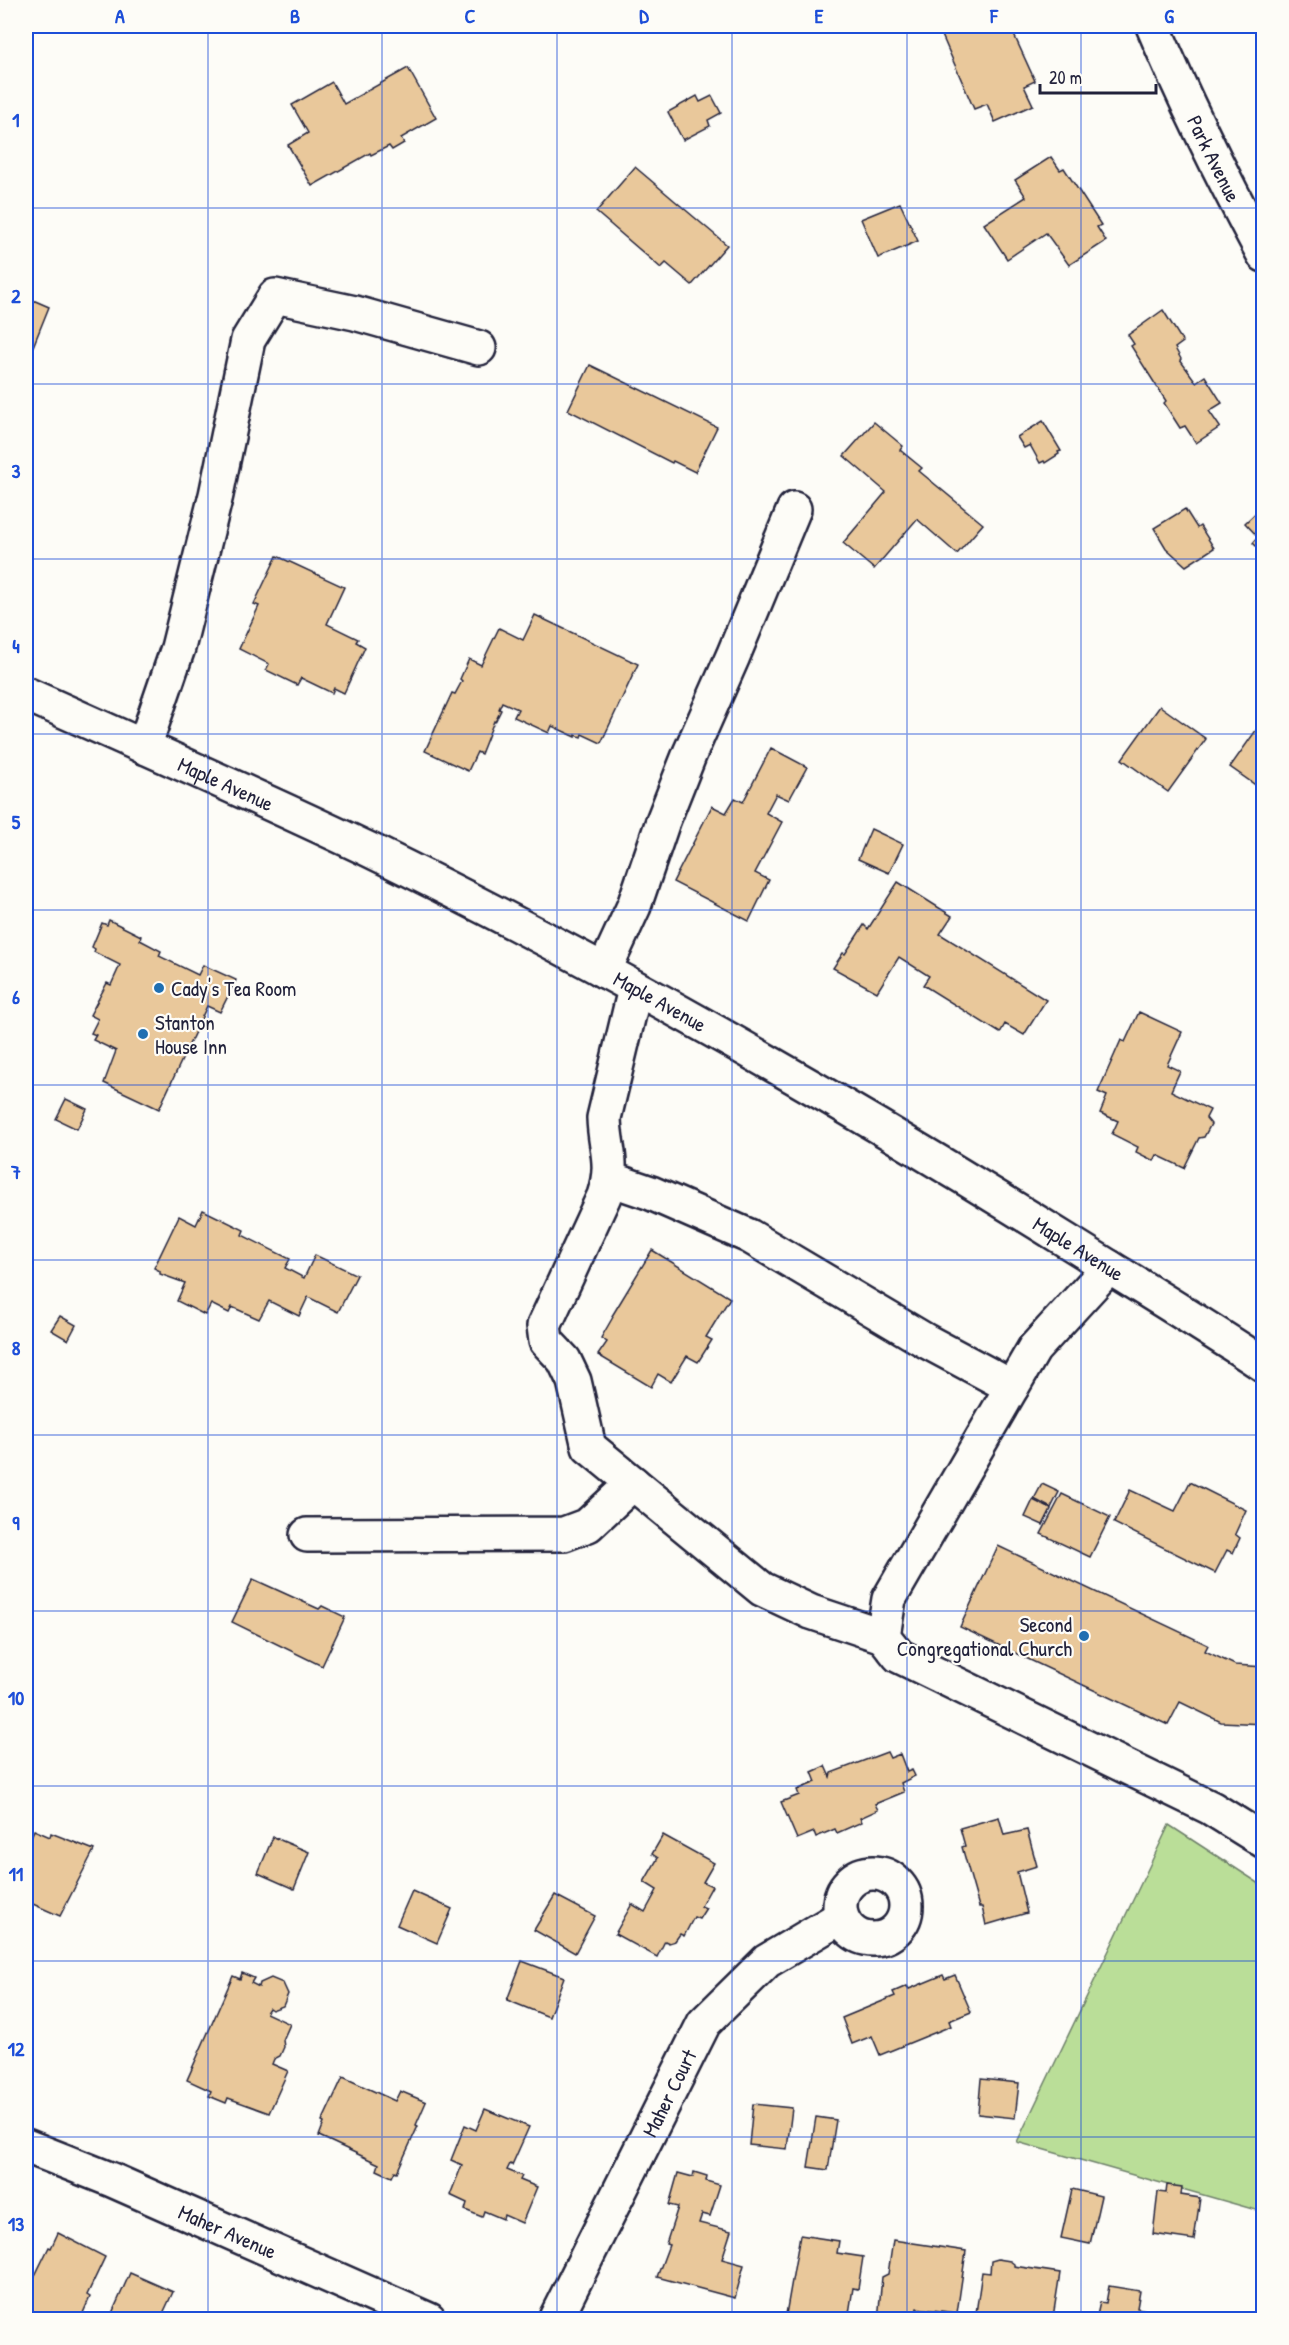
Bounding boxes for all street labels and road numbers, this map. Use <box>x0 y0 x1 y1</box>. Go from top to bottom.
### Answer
street label: Park Avenue <box>1181 110 1248 207</box>
street label: Maple Avenue <box>174 749 278 818</box>
street label: Maple Avenue <box>609 964 712 1038</box>
street label: Maple Avenue <box>1028 1209 1130 1287</box>
street label: Maher Court <box>635 2044 703 2142</box>
street label: Maher Avenue <box>174 2197 281 2265</box>

